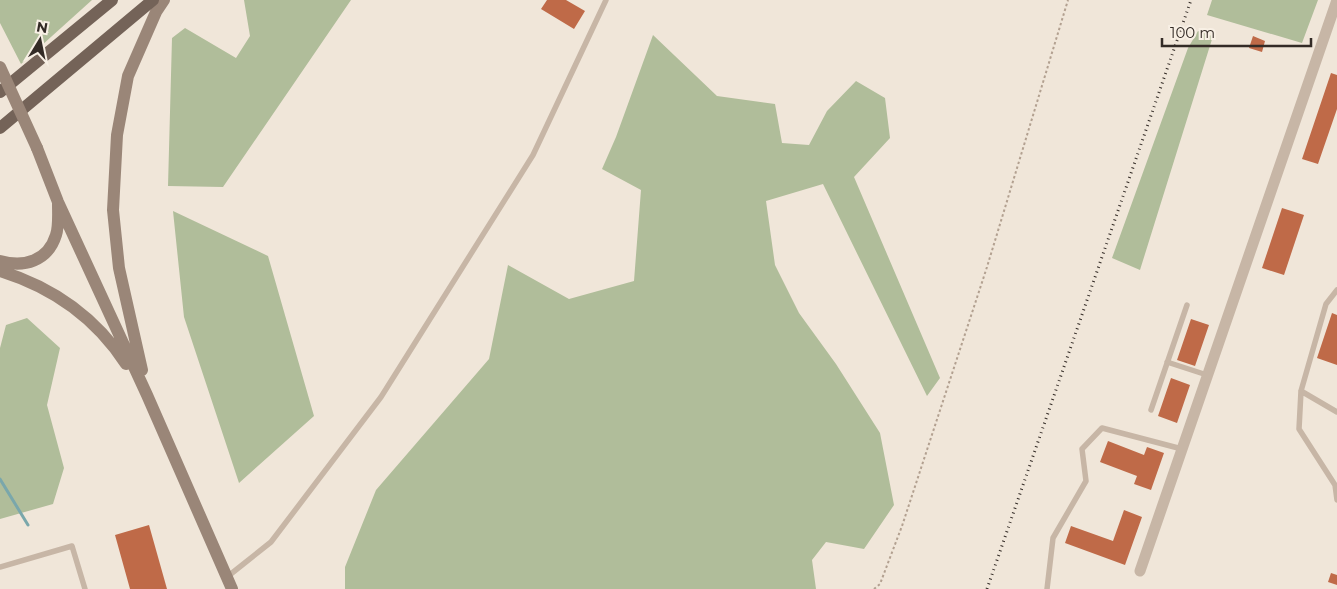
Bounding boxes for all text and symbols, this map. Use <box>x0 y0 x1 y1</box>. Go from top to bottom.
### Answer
north arrow <box>15 15 65 65</box>
scale bar <box>1162 15 1311 47</box>
text: N <box>35 17 49 37</box>
text: 100 m <box>1170 23 1215 42</box>

